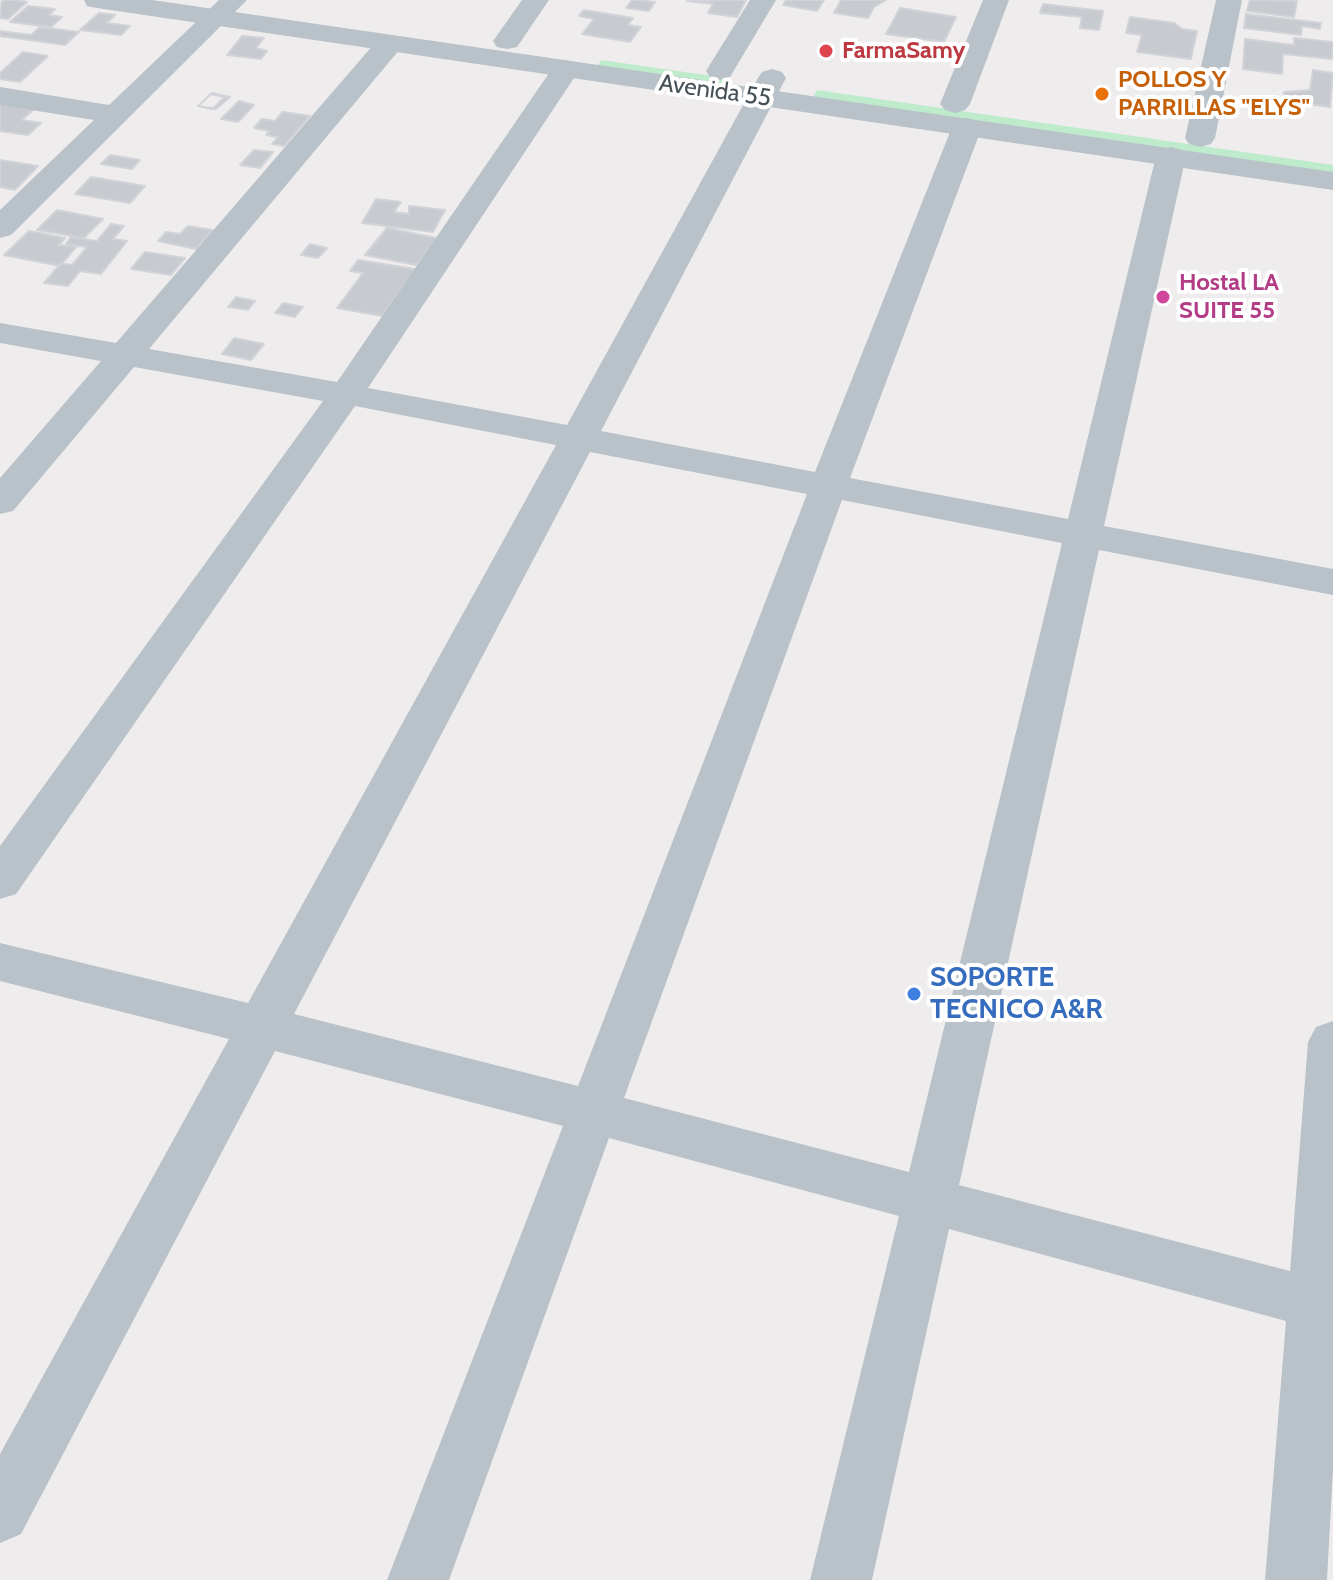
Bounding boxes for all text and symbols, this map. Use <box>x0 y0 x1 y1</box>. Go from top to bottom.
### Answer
place label: FarmaSamy <box>842 37 965 65</box>
marker: FarmaSamy <box>817 42 835 60</box>
place label: POLLOS Y PARRILLAS "ELYS" <box>1118 66 1310 122</box>
street label: Avenida 55 <box>657 69 773 113</box>
marker: POLLOS Y PARRILLAS "ELYS" <box>1093 85 1111 103</box>
place label: Hostal LA SUITE 55 <box>1179 269 1279 325</box>
marker: Hostal LA SUITE 55 <box>1154 288 1172 306</box>
place label: SOPORTE TECNICO A&R <box>930 961 1103 1027</box>
marker: SOPORTE TECNICO A&R <box>905 985 923 1003</box>

